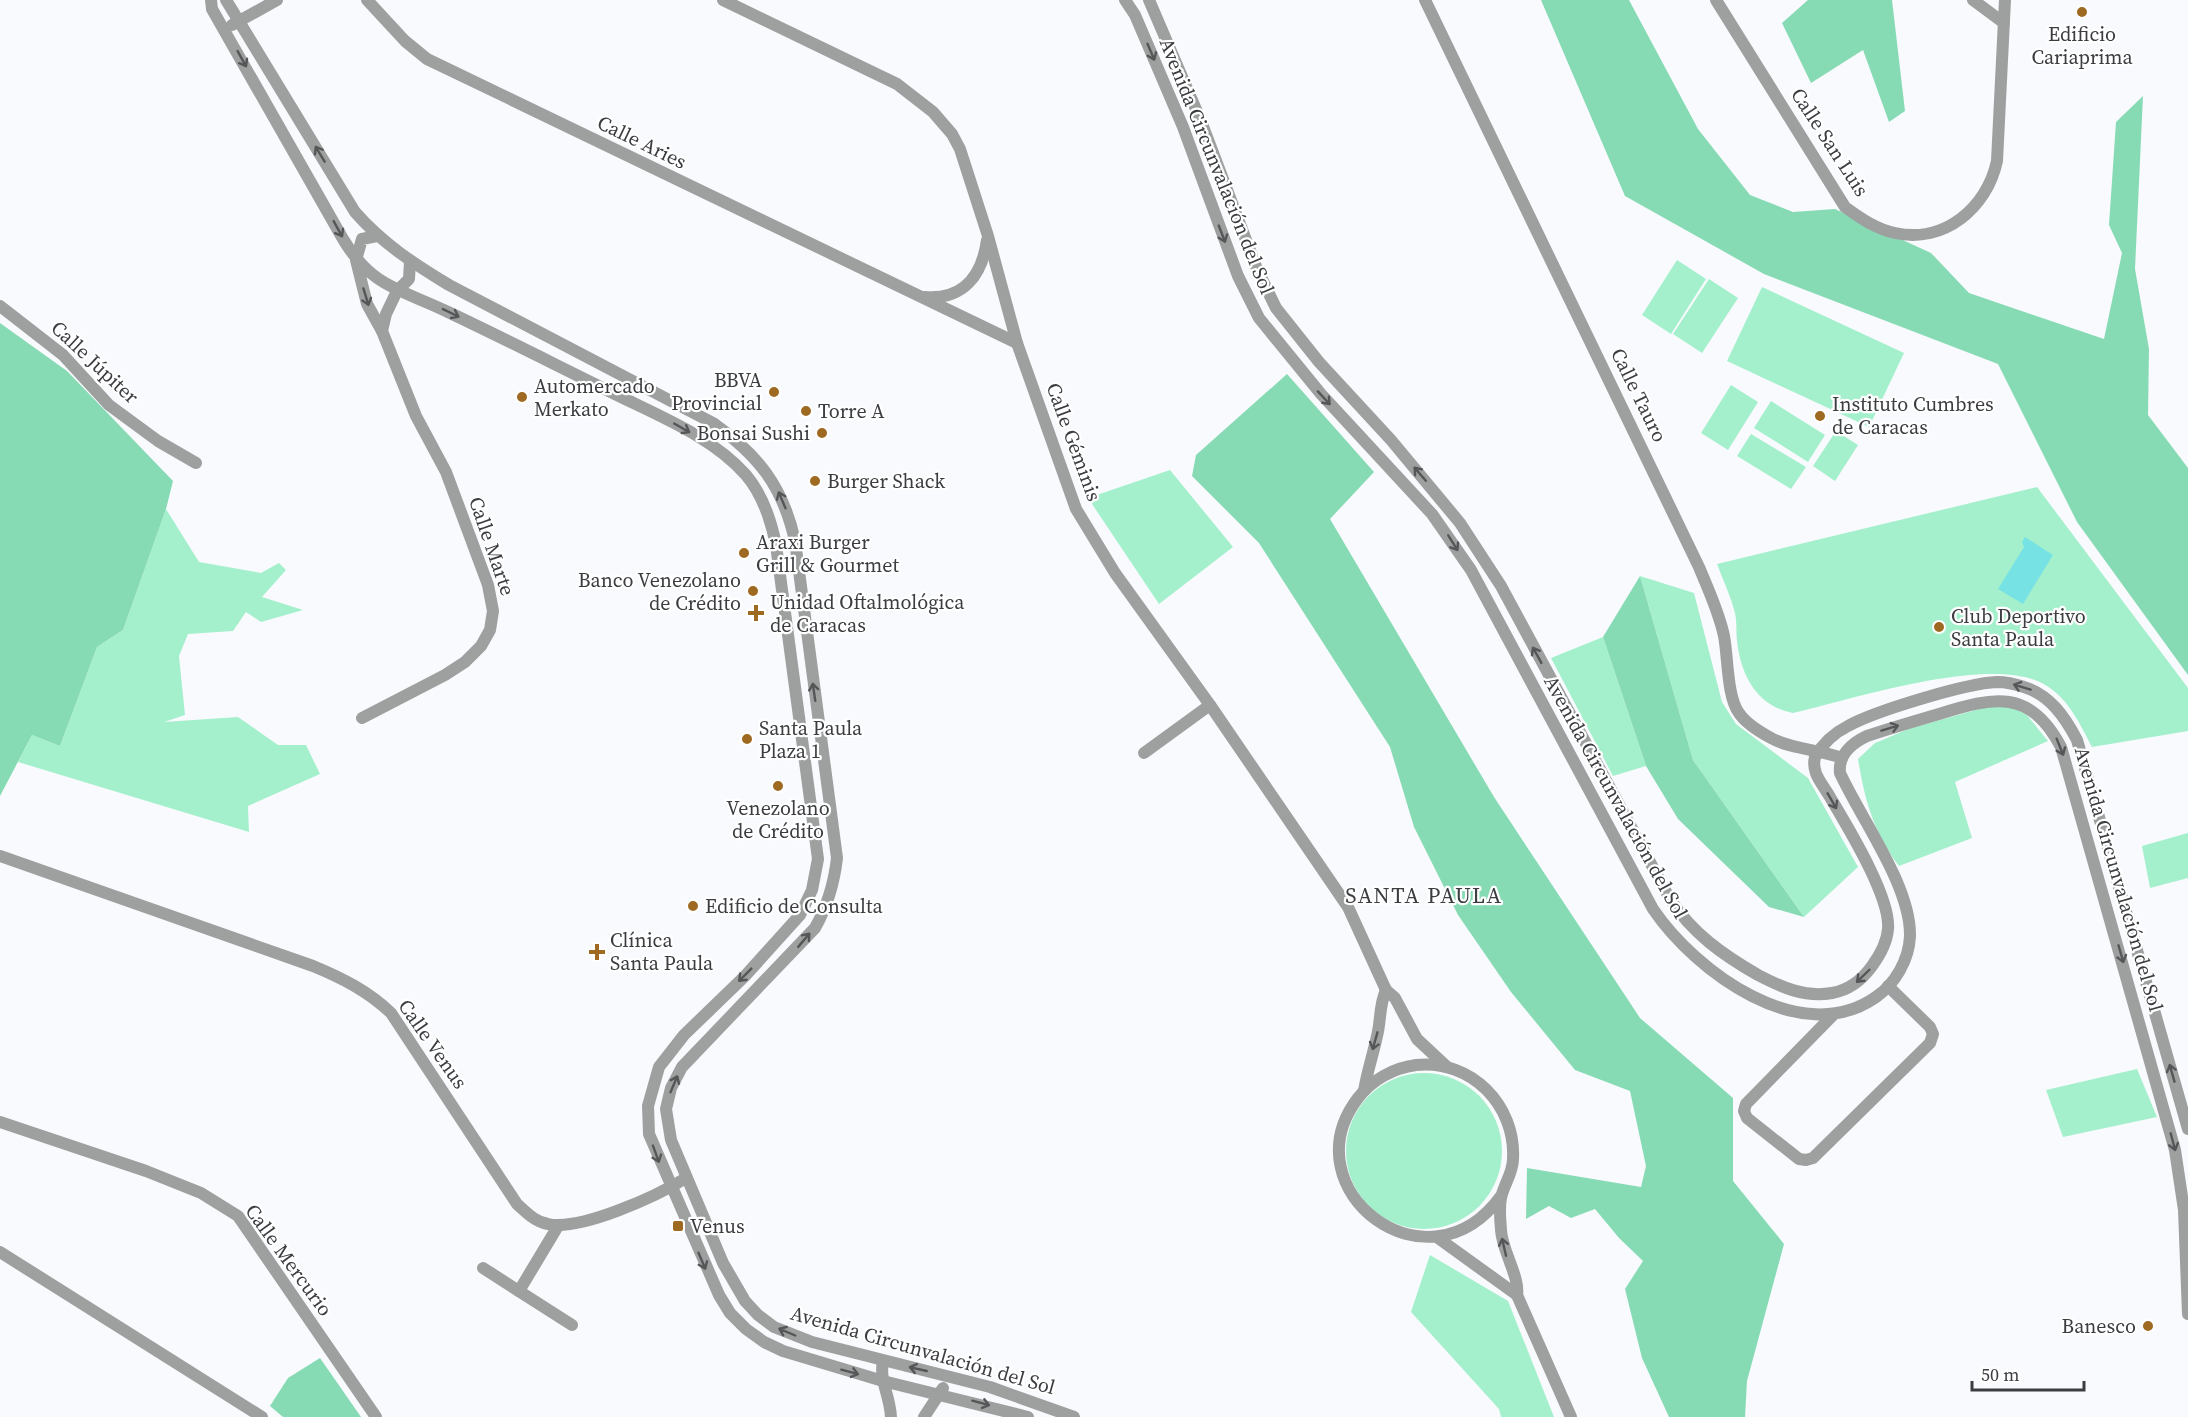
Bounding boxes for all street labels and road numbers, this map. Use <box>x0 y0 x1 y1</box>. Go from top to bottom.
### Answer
street label: Avenida Circunvalación del Sol <box>1153 34 1281 298</box>
street label: Calle San Luis <box>1784 82 1876 202</box>
street label: Calle Aries <box>593 108 691 176</box>
street label: Calle Júpiter <box>45 314 145 410</box>
street label: Calle Tauro <box>1604 343 1674 447</box>
street label: Calle Géminis <box>1040 379 1108 505</box>
street label: Calle Marte <box>462 493 522 599</box>
street label: Avenida Circunvalación del Sol <box>1537 670 1695 924</box>
street label: Avenida Circunvalación del Sol <box>2068 743 2170 1015</box>
street label: Calle Venus <box>392 994 474 1094</box>
street label: Calle Mercurio <box>239 1198 339 1322</box>
street label: Avenida Circunvalación del Sol <box>787 1299 1059 1401</box>

